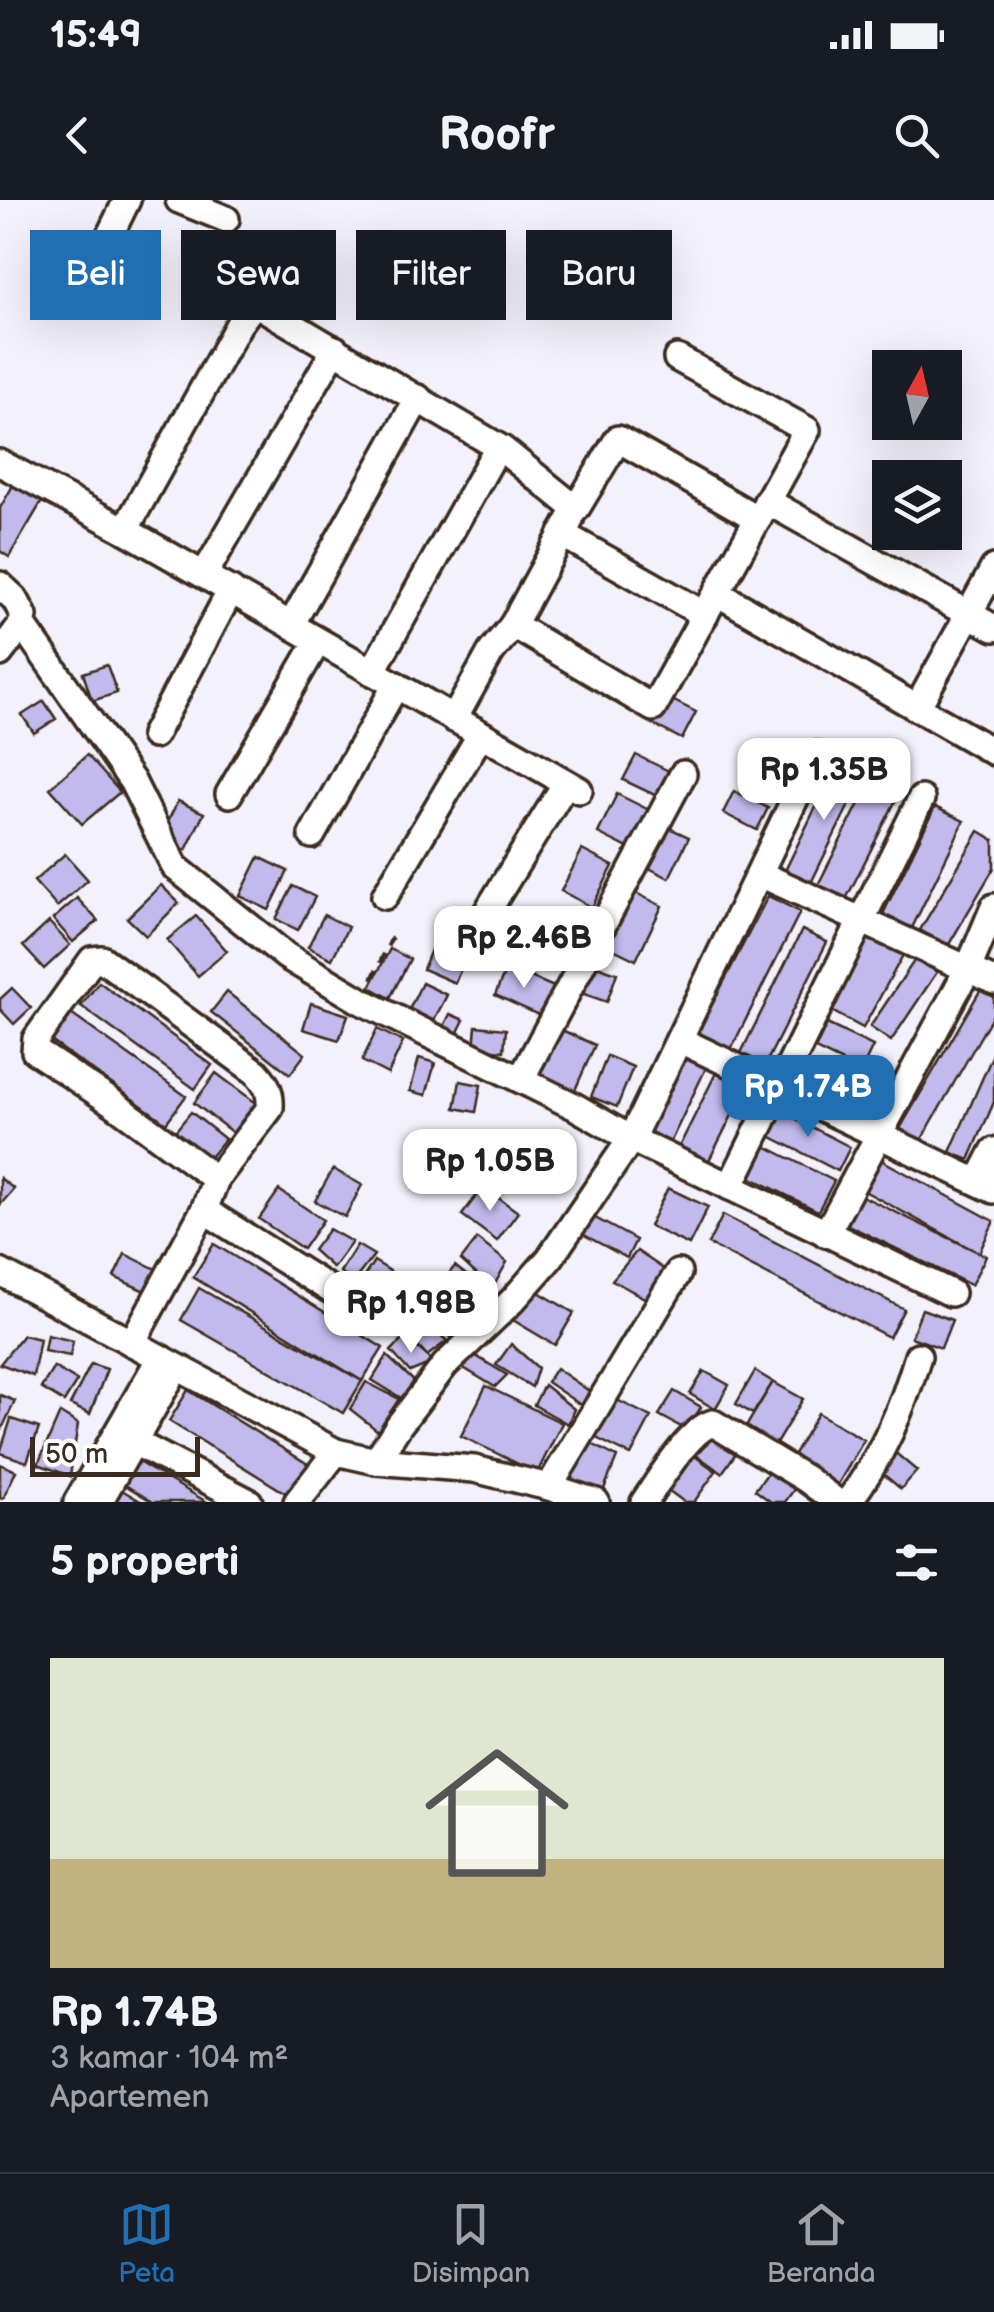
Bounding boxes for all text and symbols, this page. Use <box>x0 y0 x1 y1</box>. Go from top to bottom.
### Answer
text: 15:49 <box>50 13 142 58</box>
icon: back <box>50 108 105 163</box>
text: Roofr <box>439 108 555 163</box>
icon: search <box>889 108 944 163</box>
chip: Beli <box>30 230 161 320</box>
chip: Sewa <box>181 230 336 320</box>
chip: Filter <box>356 230 506 320</box>
chip: Baru <box>526 230 672 320</box>
north arrow <box>872 350 962 440</box>
map controls <box>872 350 962 550</box>
button: layers <box>872 460 962 550</box>
pin: Rp 1.35B <box>721 738 927 823</box>
text: Rp 1.35B <box>759 751 889 790</box>
pin: Rp 2.46B <box>421 906 627 991</box>
text: Rp 2.46B <box>456 919 592 958</box>
pin: Rp 1.74B <box>705 1055 911 1140</box>
text: Rp 1.74B <box>744 1068 872 1107</box>
pin: Rp 1.05B <box>387 1129 593 1214</box>
text: Rp 1.05B <box>425 1142 555 1181</box>
pin: Rp 1.98B <box>308 1271 514 1356</box>
text: Rp 1.98B <box>346 1284 476 1323</box>
scale bar <box>30 1432 200 1476</box>
text: 50 m <box>45 1438 108 1471</box>
icon: filters <box>889 1535 944 1590</box>
text: 5 properti <box>50 1537 239 1588</box>
icon: home <box>407 1723 587 1903</box>
text: Rp 1.74B <box>50 1988 219 2039</box>
text: 3 kamar · 104 m² <box>50 2039 288 2078</box>
text: Apartemen <box>50 2078 209 2117</box>
tab: Peta <box>118 2197 175 2290</box>
tab: Disimpan <box>412 2197 530 2290</box>
tab: Beranda <box>767 2197 876 2290</box>

